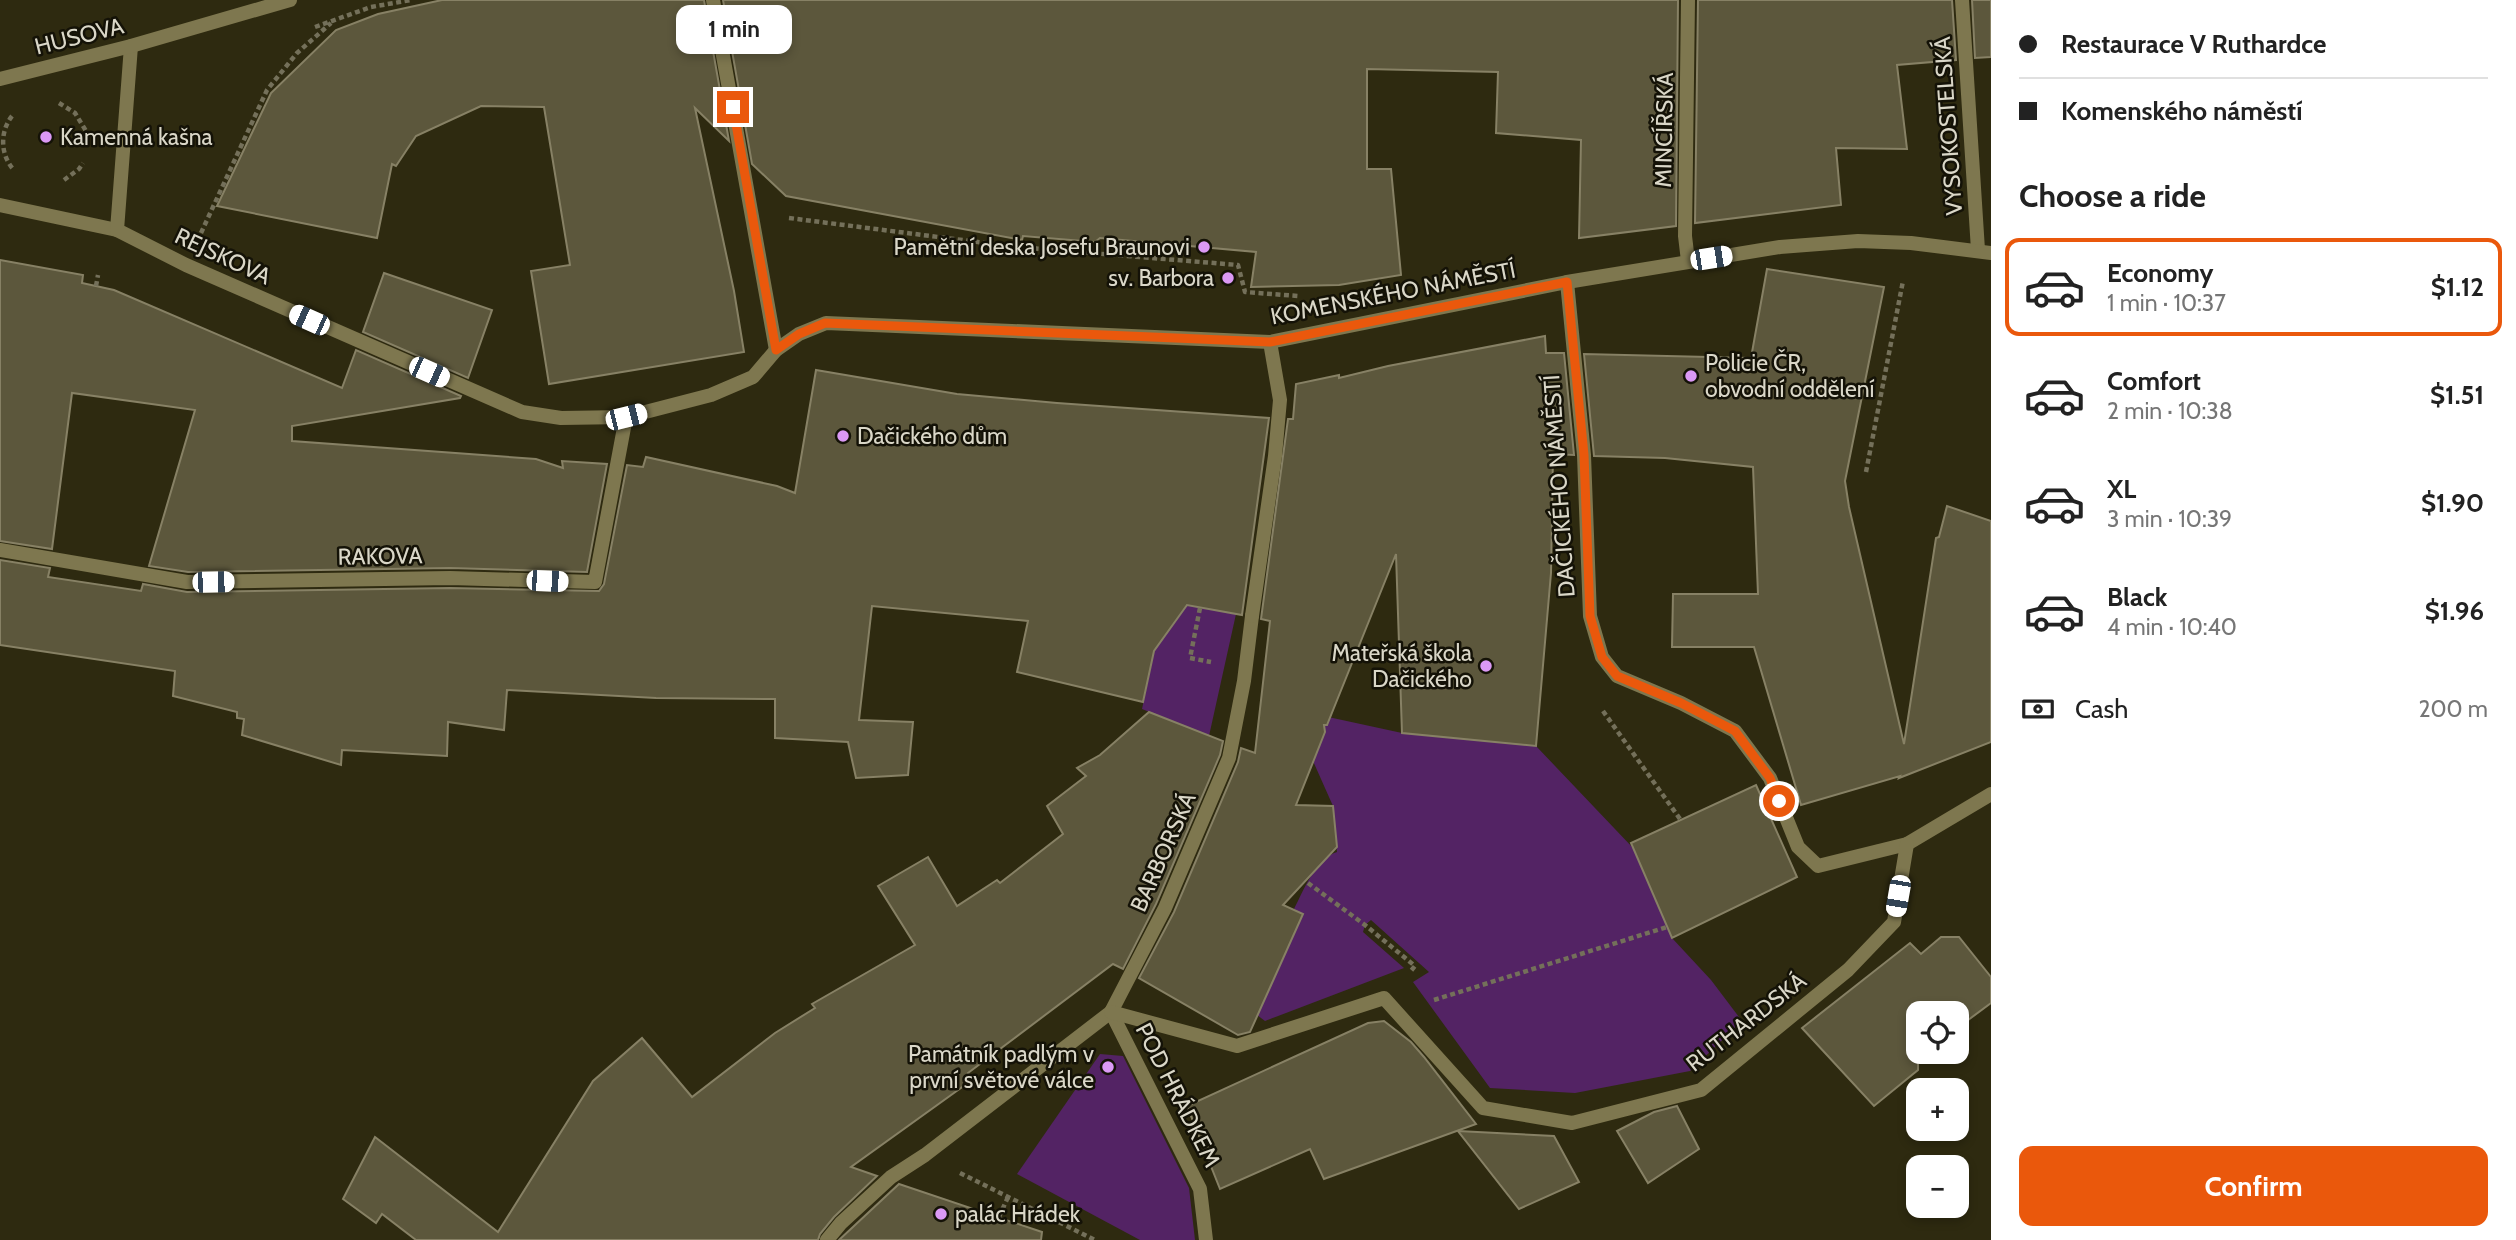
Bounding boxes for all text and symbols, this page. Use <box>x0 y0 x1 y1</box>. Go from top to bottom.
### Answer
callout: 1 min <box>675 6 791 55</box>
street label: HUSOVA <box>32 11 126 61</box>
text: 1 min <box>708 15 760 43</box>
text: Restaurace V Ruthardce <box>2061 28 2326 60</box>
street label: VYSOKOSTELSKÁ <box>1927 36 1968 216</box>
street label: MINCÍŘSKÁ <box>1648 72 1679 188</box>
route end <box>717 91 749 123</box>
text: Komenského náměstí <box>2061 95 2302 127</box>
place label: Kamenná kašna <box>60 123 213 151</box>
marker: Kamenná kašna <box>38 129 54 145</box>
text: Choose a ride <box>2019 176 2206 215</box>
street label: REJSKOVA <box>171 222 275 290</box>
place label: Pamětní deska Josefu Braunovi <box>893 233 1190 261</box>
marker: Pamětní deska Josefu Braunovi <box>1196 239 1212 255</box>
car <box>1689 244 1734 272</box>
street label: KOMENSKÉHO NÁMĚSTÍ <box>1268 254 1518 331</box>
icon: car <box>2023 256 2086 319</box>
text: Economy <box>2107 257 2213 289</box>
place label: sv. Barbora <box>1108 264 1214 292</box>
marker: sv. Barbora <box>1220 270 1236 286</box>
text: $1.12 <box>2431 271 2484 303</box>
text: 1 min · 10:37 <box>2107 289 2226 317</box>
car <box>286 302 333 338</box>
place label: Policie ČR, obvodní oddělení <box>1705 348 1875 403</box>
car <box>406 354 453 390</box>
icon: car <box>2023 364 2086 427</box>
text: Comfort <box>2107 365 2201 397</box>
marker: Policie ČR, obvodní oddělení <box>1683 368 1699 384</box>
street label: DAČICKÉHO NÁMĚSTÍ <box>1536 374 1581 598</box>
text: $1.51 <box>2430 379 2484 411</box>
text: 2 min · 10:38 <box>2107 397 2233 425</box>
car <box>604 402 649 432</box>
place label: Dačického dům <box>857 422 1007 450</box>
marker: Dačického dům <box>835 428 851 444</box>
icon: car <box>2023 472 2086 535</box>
text: XL <box>2107 473 2136 505</box>
text: $1.90 <box>2421 487 2484 519</box>
text: 3 min · 10:39 <box>2107 505 2232 533</box>
street label: RAKOVA <box>337 541 423 571</box>
car <box>526 570 569 592</box>
car <box>192 571 235 593</box>
icon: car <box>2023 580 2086 643</box>
text: Black <box>2107 581 2167 613</box>
text: $1.96 <box>2425 595 2484 627</box>
text: 4 min · 10:40 <box>2107 613 2237 641</box>
place label: Mateřská škola Dačického <box>1332 639 1472 693</box>
marker: Mateřská škola Dačického <box>1478 658 1494 674</box>
icon: cash <box>2019 690 2057 728</box>
text: Cash <box>2075 693 2128 725</box>
text: 200 m <box>2418 695 2488 723</box>
route start <box>1763 785 1795 817</box>
street label: BARBORSKÁ <box>1123 788 1202 916</box>
car <box>1885 873 1912 919</box>
street label: RUTHARDSKÁ <box>1680 966 1812 1077</box>
map controls <box>1906 1001 1969 1218</box>
button: locate <box>1906 1001 1969 1064</box>
street label: POD HRÁDKEM <box>1130 1018 1227 1172</box>
place label: Památník padlým v první světové válce <box>908 1040 1095 1094</box>
marker: Památník padlým v první světové válce <box>1100 1059 1116 1075</box>
button: + <box>1906 1078 1969 1141</box>
button: Confirm <box>2019 1146 2488 1226</box>
button: − <box>1906 1155 1969 1218</box>
place label: palác Hrádek <box>955 1200 1081 1228</box>
marker: palác Hrádek <box>933 1206 949 1222</box>

